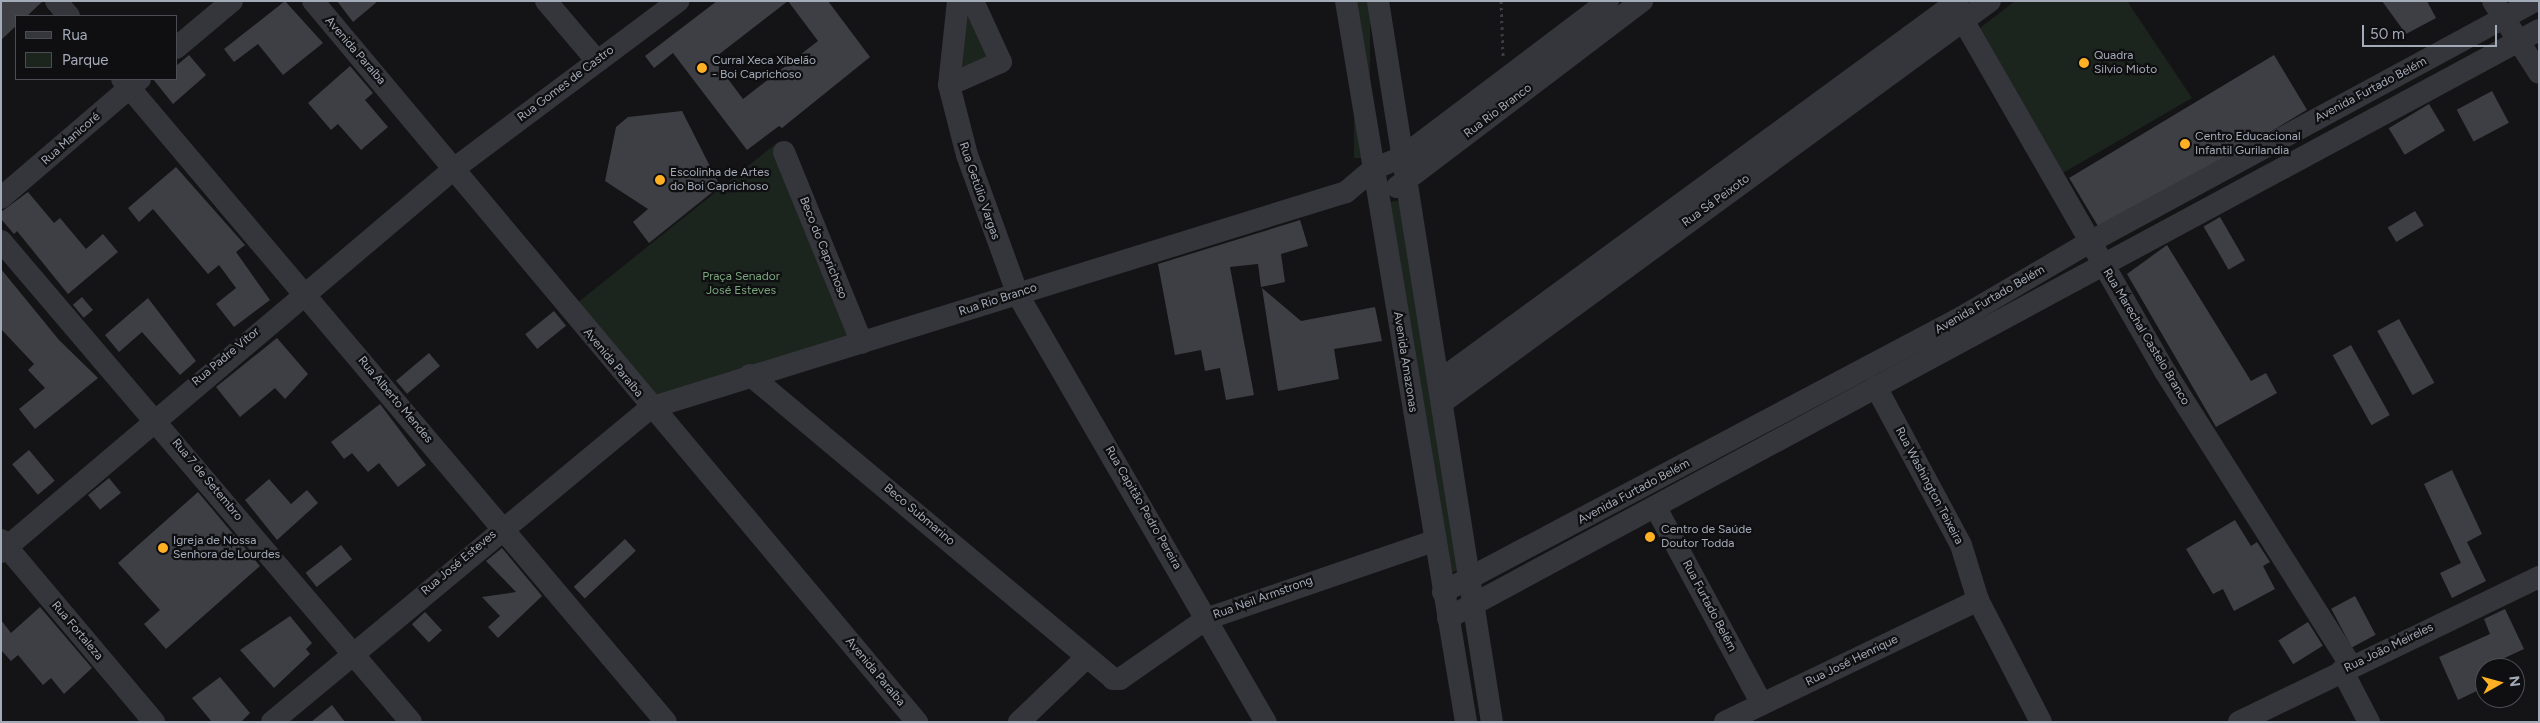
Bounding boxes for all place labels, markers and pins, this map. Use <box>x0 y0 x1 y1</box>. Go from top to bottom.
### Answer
place label: Quadra Silvio Mioto <box>2094 49 2157 77</box>
place label: Curral Xeca Xibelão - Boi Caprichoso <box>712 54 816 82</box>
marker: Quadra Silvio Mioto <box>2078 57 2090 69</box>
marker: Curral Xeca Xibelão - Boi Caprichoso <box>696 62 708 74</box>
place label: Centro Educacional Infantil Gurilandia <box>2195 130 2301 158</box>
marker: Centro Educacional Infantil Gurilandia <box>2179 138 2191 150</box>
place label: Escolinha de Artes do Boi Caprichoso <box>670 166 769 194</box>
marker: Escolinha de Artes do Boi Caprichoso <box>654 174 666 186</box>
place label: Centro de Saúde Doutor Todda <box>1661 523 1752 551</box>
marker: Centro de Saúde Doutor Todda <box>1643 530 1657 544</box>
place label: Igreja de Nossa Senhora de Lourdes <box>173 534 280 562</box>
marker: Igreja de Nossa Senhora de Lourdes <box>157 542 169 554</box>

